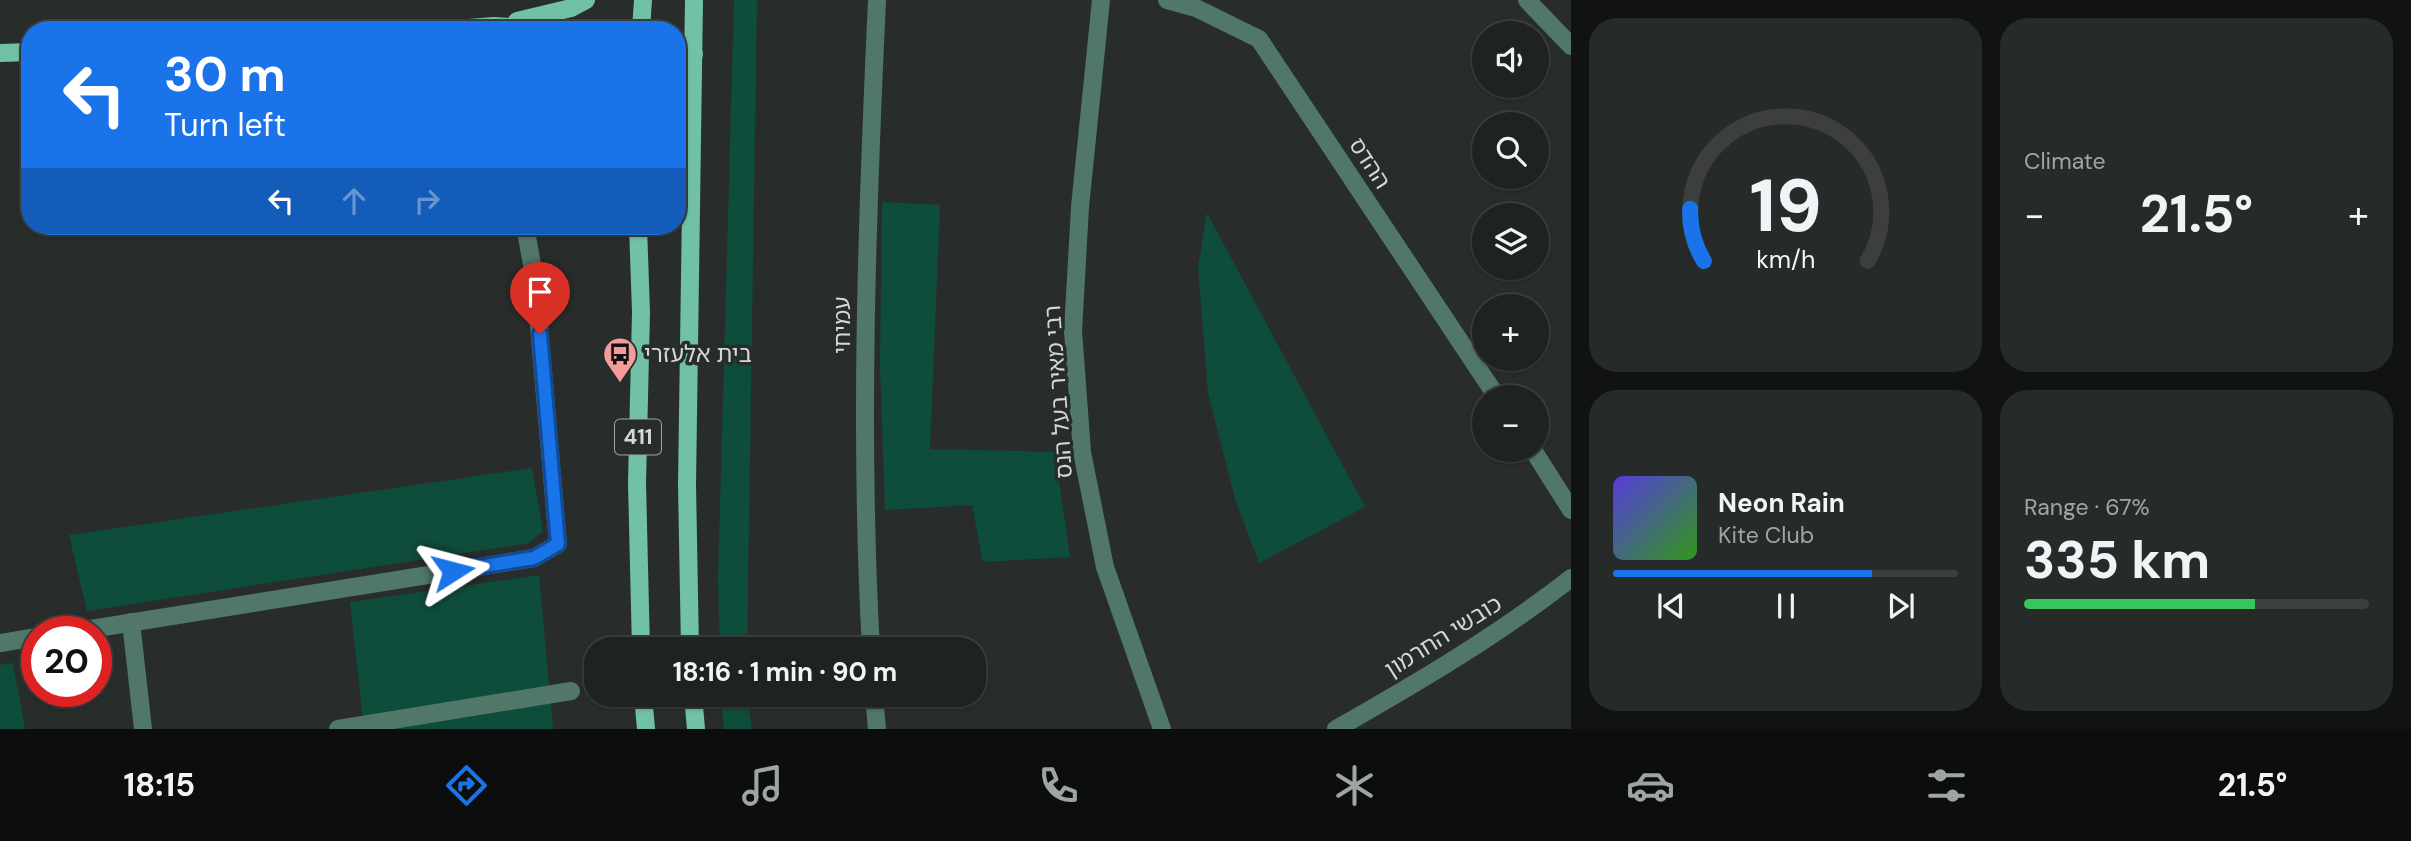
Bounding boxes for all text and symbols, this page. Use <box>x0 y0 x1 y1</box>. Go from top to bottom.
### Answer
map controls <box>1472 21 1549 462</box>
button: sound <box>1472 21 1549 98</box>
text: 30 m <box>164 42 286 106</box>
icon: left <box>49 49 140 140</box>
text: Turn left <box>164 104 286 146</box>
button: search <box>1472 112 1549 189</box>
street label: ההדס <box>1342 132 1398 194</box>
text: Climate <box>2024 146 2106 176</box>
text: 19 <box>1749 159 1822 254</box>
text: 21.5° <box>2140 180 2253 248</box>
icon: left <box>262 182 300 220</box>
icon: ahead <box>335 182 373 220</box>
icon: right <box>408 182 446 220</box>
text: − <box>2024 190 2045 240</box>
text: + <box>2348 190 2369 240</box>
button: layers <box>1472 203 1549 280</box>
text: km/h <box>1756 243 1815 276</box>
pin <box>510 262 570 334</box>
icon: arrive <box>521 273 559 311</box>
button: + <box>1472 294 1549 371</box>
street label: עמיחי <box>827 296 857 354</box>
street label: רבי מאיר בעל הנס <box>1037 304 1079 480</box>
bus stop icon: בית אלעזרי <box>601 335 639 384</box>
place label: בית אלעזרי <box>644 339 752 369</box>
button: − <box>1472 385 1549 462</box>
road number: 411 <box>615 420 661 454</box>
text: Neon Rain <box>1718 486 1845 520</box>
text: Range · 67% <box>2024 492 2150 522</box>
text: Kite Club <box>1718 520 1814 550</box>
text: 335 km <box>2024 526 2210 594</box>
position arrow <box>416 534 490 608</box>
icon: previous <box>1652 587 1690 625</box>
icon: pause <box>1767 587 1805 625</box>
icon: next <box>1882 587 1920 625</box>
street label: כובשי החרמון <box>1379 588 1507 684</box>
speed limit sign: 20 <box>21 616 112 707</box>
text: 18:16 · 1 min · 90 m <box>673 655 897 689</box>
icon: directions <box>442 761 491 810</box>
icon: music <box>738 761 787 810</box>
icon: phone <box>1034 761 1083 810</box>
icon: climate <box>1330 761 1379 810</box>
icon: car <box>1626 761 1675 810</box>
icon: filters <box>1922 761 1971 810</box>
text: 18:15 <box>123 764 195 806</box>
text: 21.5° <box>2218 764 2287 806</box>

